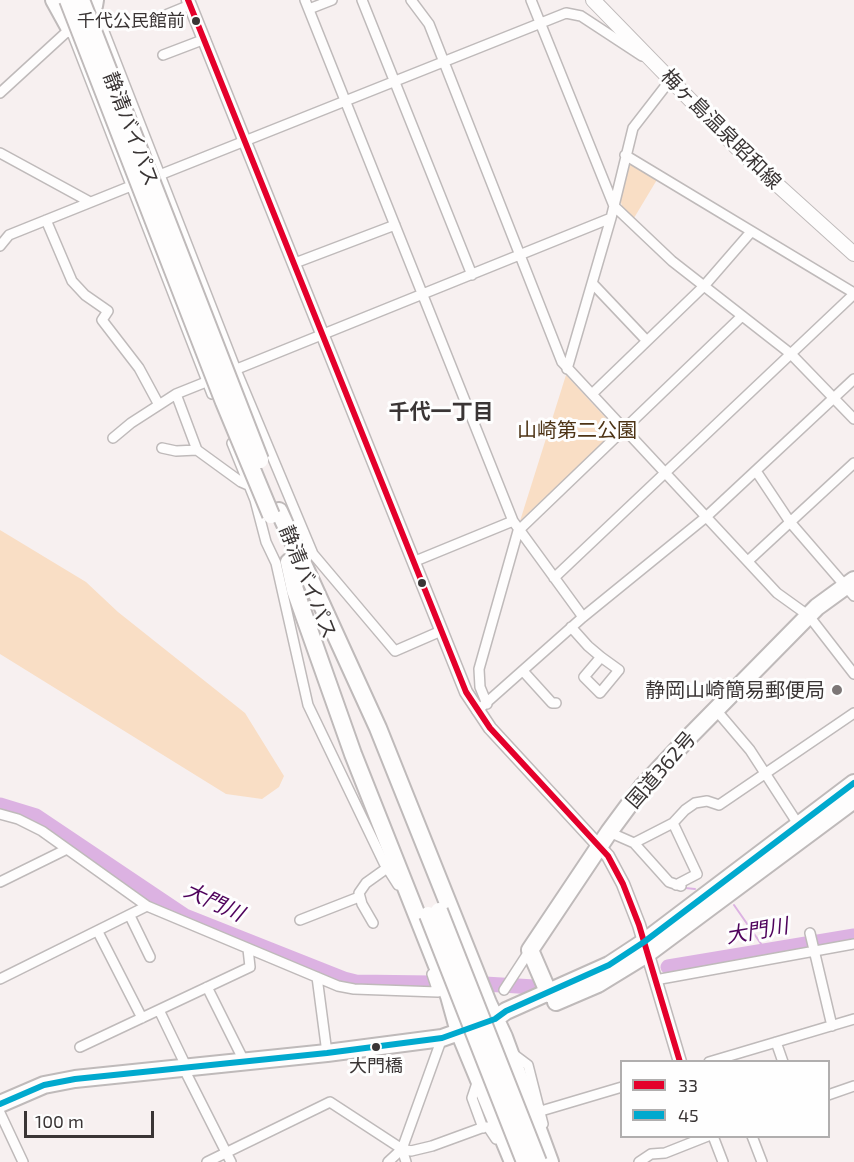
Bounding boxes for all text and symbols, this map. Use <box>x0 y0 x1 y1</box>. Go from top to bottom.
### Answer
place label: 千代公民館前 <box>77 10 185 32</box>
marker: 千代公民館前 <box>190 15 202 27</box>
street label: 梅ヶ島温泉昭和線 <box>656 64 786 194</box>
street label: 静清バイパス <box>98 69 164 189</box>
district label: 千代一丁目 <box>389 399 493 425</box>
park label: 山崎第二公園 <box>517 418 637 442</box>
street label: 静清バイパス <box>274 522 342 642</box>
unlabelled marker <box>416 577 428 589</box>
place label: 静岡山崎簡易郵便局 <box>645 678 825 702</box>
marker: 静岡山崎簡易郵便局 <box>830 683 844 697</box>
street label: 国道362号 <box>621 727 701 813</box>
water label: 大門川 <box>180 877 248 927</box>
water label: 大門川 <box>724 913 790 949</box>
marker: 大門橋 <box>370 1041 382 1053</box>
place label: 大門橋 <box>349 1055 403 1077</box>
legend <box>620 1060 830 1138</box>
text: 33 <box>678 1074 698 1096</box>
scale bar <box>27 1099 158 1137</box>
text: 45 <box>678 1104 699 1126</box>
text: 100 m <box>35 1110 84 1132</box>

